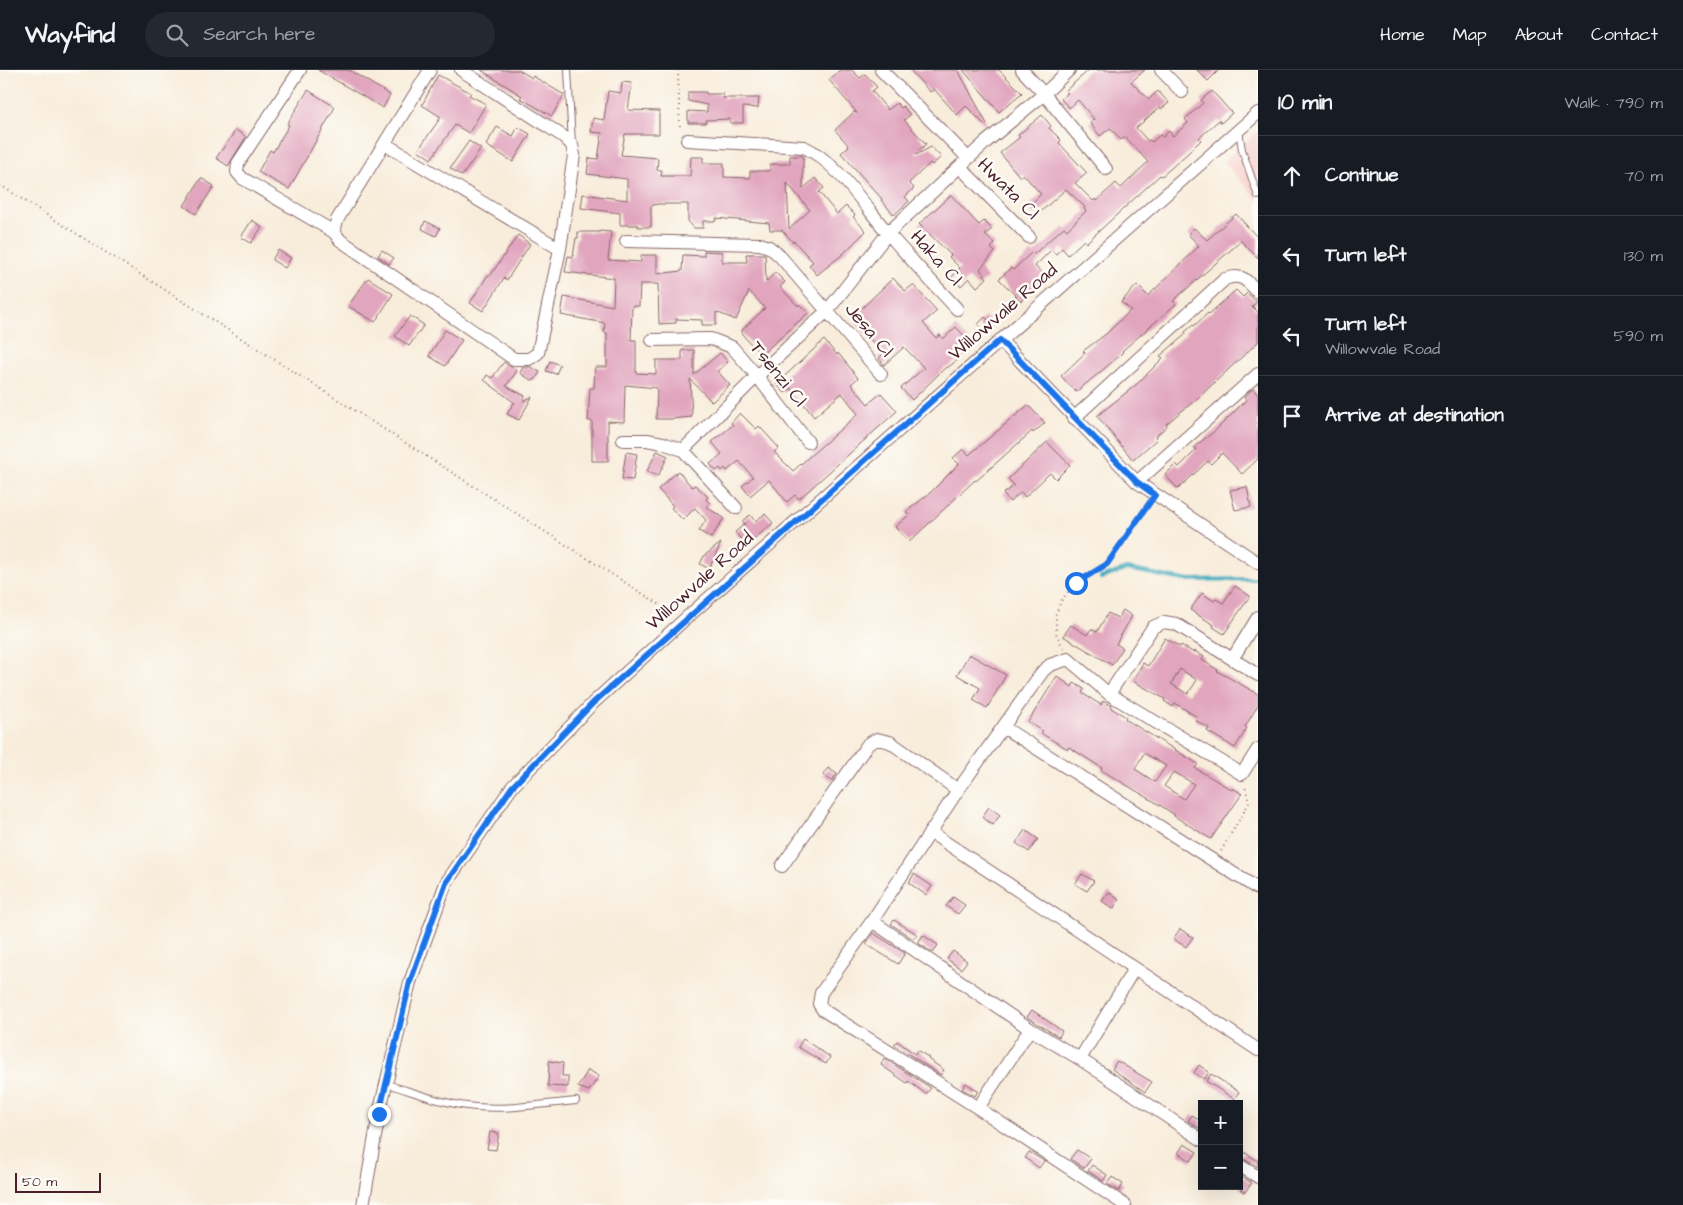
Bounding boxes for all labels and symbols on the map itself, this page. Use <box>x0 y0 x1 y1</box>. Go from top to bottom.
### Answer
street label: Hwata Cl <box>971 152 1045 226</box>
street label: Haka Cl <box>904 224 968 292</box>
street label: Willowvale Road <box>943 257 1064 367</box>
street label: Jesa Cl <box>838 297 900 363</box>
street label: Tsenzi Cl <box>743 335 813 413</box>
street label: Willowvale Road <box>640 525 760 637</box>
route start <box>1065 572 1088 595</box>
route end <box>368 1103 391 1126</box>
scale bar <box>15 1170 101 1193</box>

